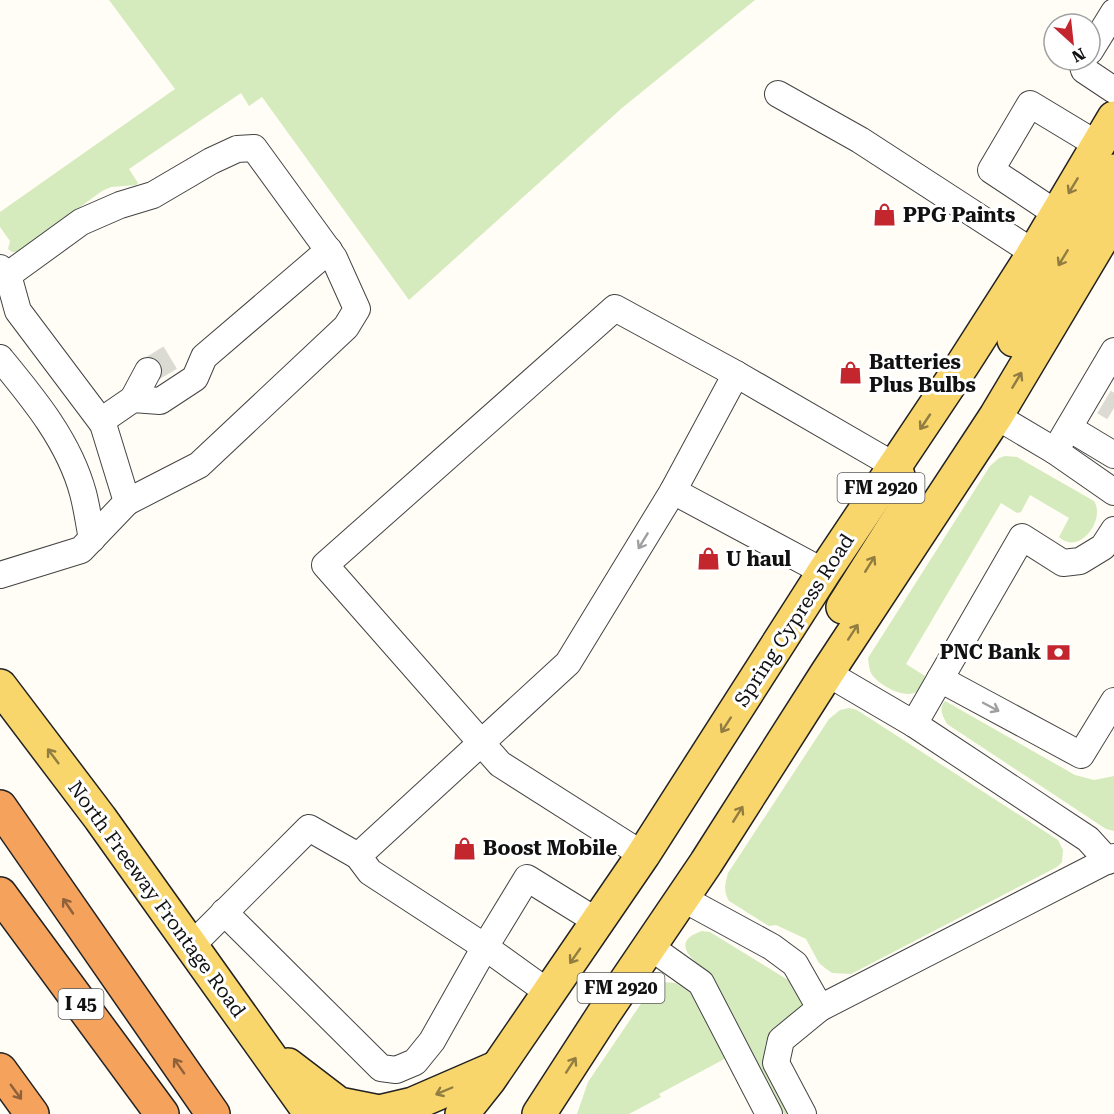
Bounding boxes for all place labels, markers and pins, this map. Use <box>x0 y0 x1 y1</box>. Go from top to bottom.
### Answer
shop icon: PPG Paints <box>872 202 898 228</box>
place label: PPG Paints <box>903 203 1015 227</box>
place label: Batteries Plus Bulbs <box>869 350 976 397</box>
shop icon: Batteries Plus Bulbs <box>838 360 864 386</box>
shop icon: U haul <box>695 546 721 572</box>
place label: U haul <box>726 547 792 571</box>
bank icon: PNC Bank <box>1046 639 1072 665</box>
place label: PNC Bank <box>940 640 1041 664</box>
shop icon: Boost Mobile <box>452 835 478 861</box>
place label: Boost Mobile <box>483 836 617 860</box>

